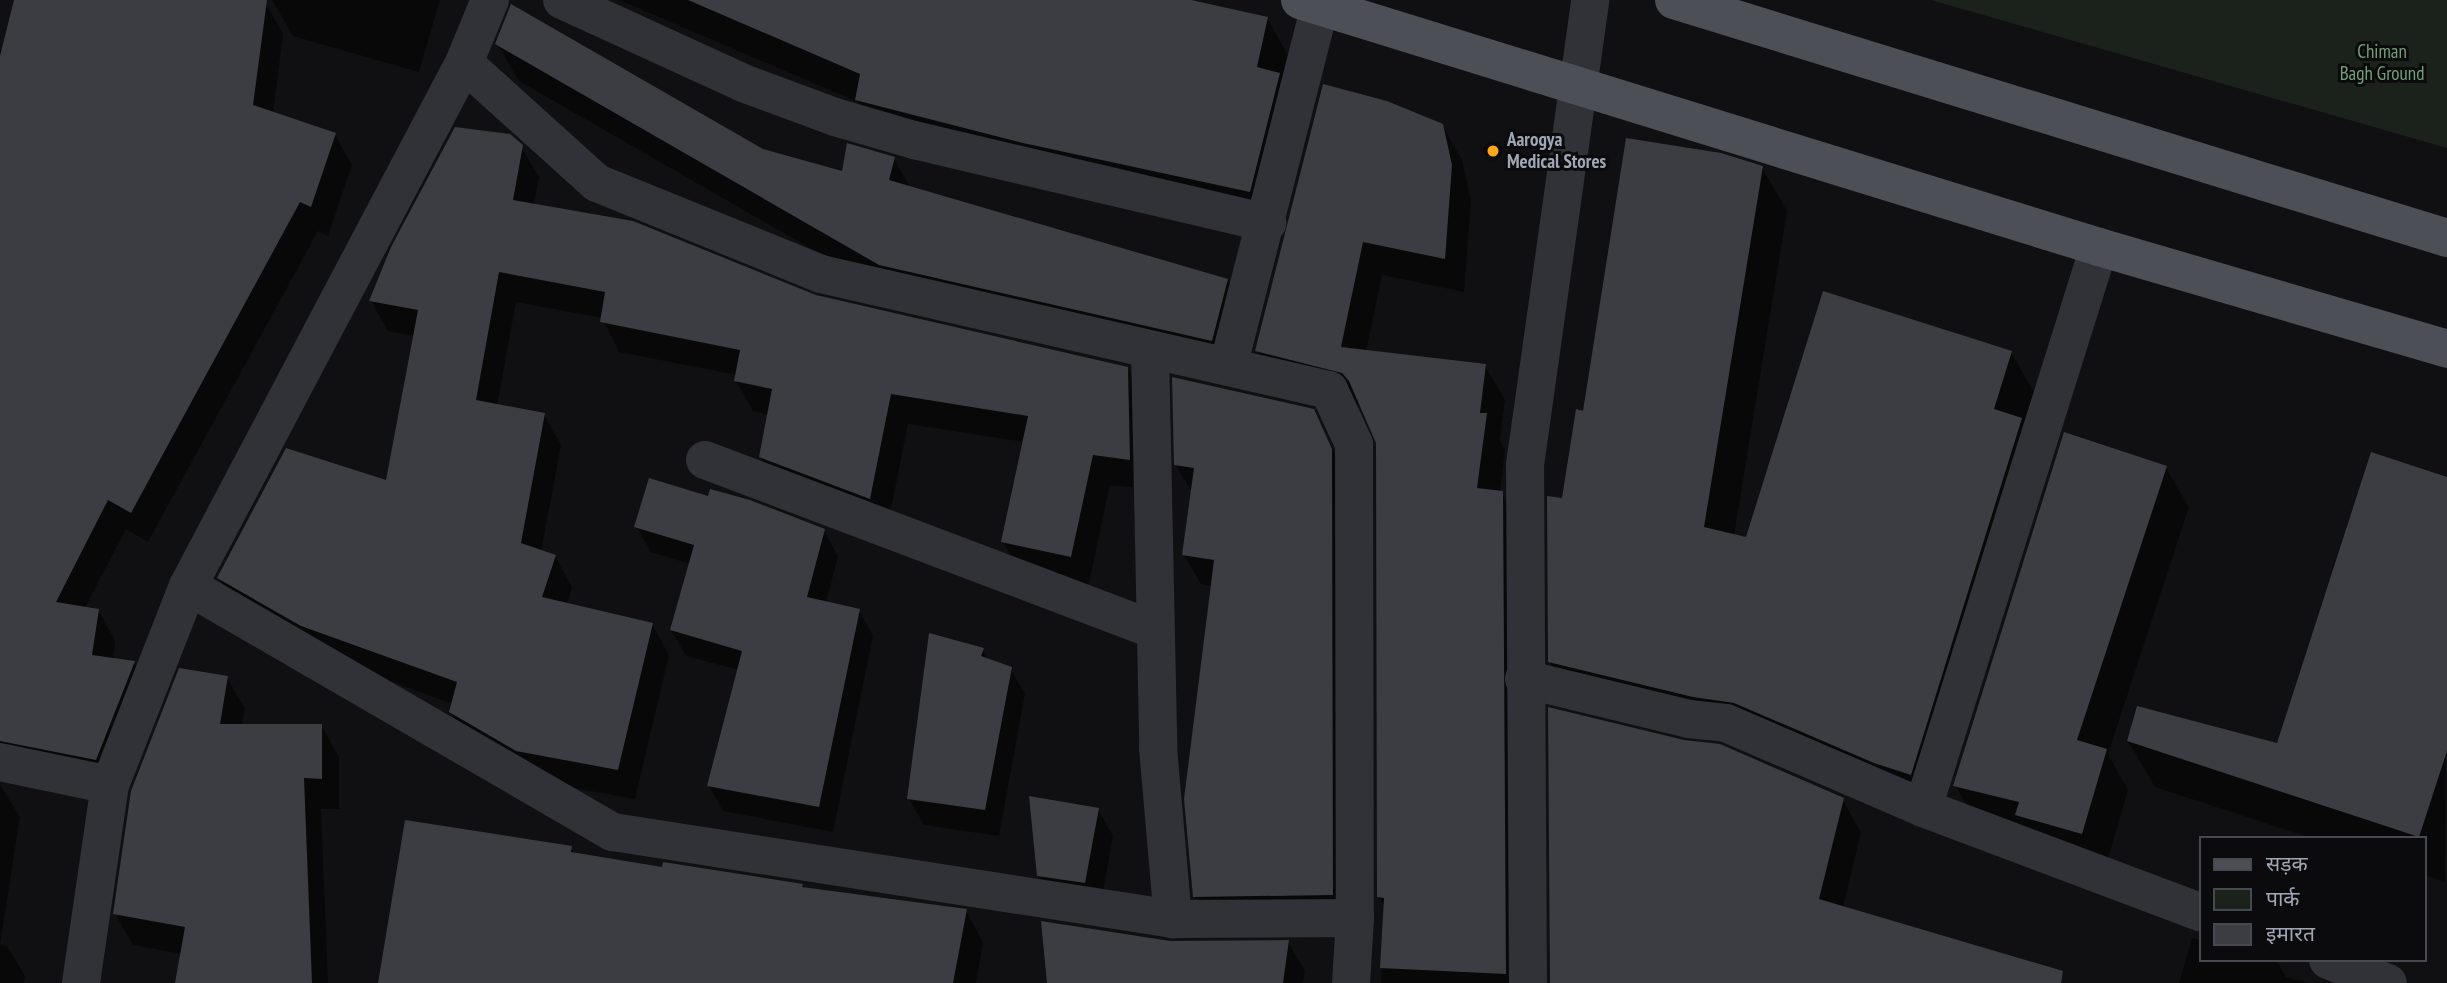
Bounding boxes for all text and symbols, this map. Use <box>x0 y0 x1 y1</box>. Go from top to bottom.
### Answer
park label: Chiman Bagh Ground <box>2340 41 2424 85</box>
place label: Aarogya Medical Stores <box>1507 129 1606 173</box>
marker: Aarogya Medical Stores <box>1485 143 1501 159</box>
legend <box>2198 836 2426 962</box>
text: सड़क <box>2266 850 2308 877</box>
text: पार्क <box>2266 885 2300 912</box>
text: इमारत <box>2266 920 2315 947</box>

